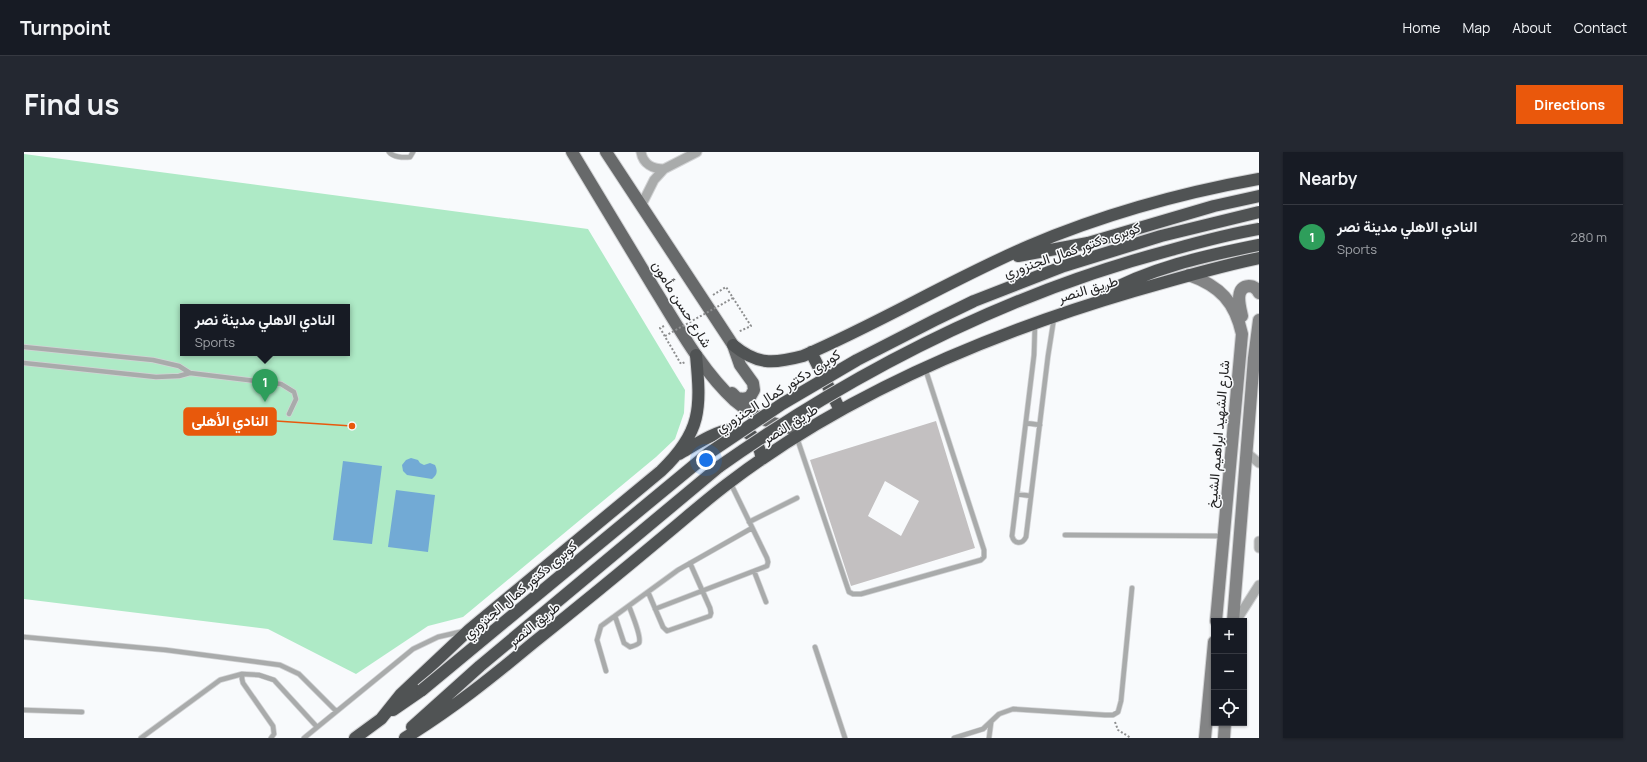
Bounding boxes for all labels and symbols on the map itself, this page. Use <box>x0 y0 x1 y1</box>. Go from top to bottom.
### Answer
street label: كوبرى دكتور كمال الجنزوري <box>1001 217 1144 285</box>
street label: شارع حسن مأمون <box>646 257 717 352</box>
street label: طريق النصر <box>1055 270 1120 307</box>
street label: كوبرى دكتور كمال الجنزوري <box>712 344 845 439</box>
street label: شارع الشهيد ابراهيم الشيخ <box>1202 359 1235 509</box>
pin: 1 <box>252 369 278 402</box>
street label: طريق النصر <box>758 399 821 449</box>
callout: النادي الأهلى <box>184 408 276 435</box>
text: النادي الأهلى <box>192 410 268 434</box>
your location <box>696 450 716 470</box>
street label: كوبرى دكتور كمال الجنزوري <box>459 536 583 645</box>
street label: طريق النصر <box>503 597 564 651</box>

